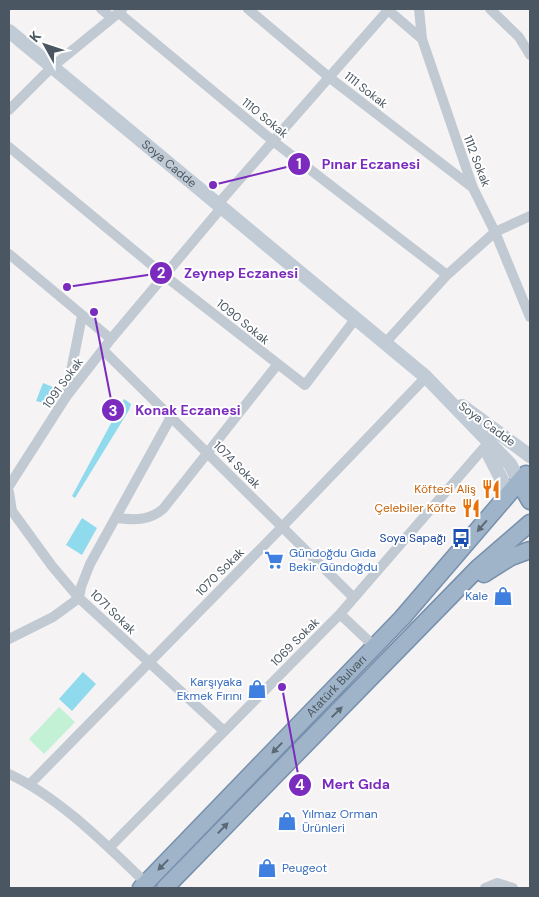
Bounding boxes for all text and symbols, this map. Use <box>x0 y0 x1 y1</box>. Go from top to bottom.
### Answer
north arrow <box>20 20 70 70</box>
text: K <box>25 27 45 46</box>
street label: 1111 Sokak <box>341 68 391 112</box>
street label: 1110 Sokak <box>238 94 292 142</box>
street label: 1112 Sokak <box>460 133 494 189</box>
street label: Soya Cadde <box>138 136 200 191</box>
callout: Pınar Eczanesi <box>287 149 430 178</box>
text: 1 <box>296 154 302 174</box>
text: Pınar Eczanesi <box>322 155 420 173</box>
callout: Zeynep Eczanesi <box>149 259 308 288</box>
text: 2 <box>157 263 166 283</box>
text: Zeynep Eczanesi <box>184 264 298 282</box>
street label: 1090 Sokak <box>213 296 273 348</box>
street label: 1091 Sokak <box>39 354 87 412</box>
callout: Konak Eczanesi <box>101 396 251 425</box>
street label: Soya Cadde <box>455 398 519 450</box>
text: 3 <box>108 401 118 421</box>
text: Konak Eczanesi <box>135 401 241 419</box>
street label: 1074 Sokak <box>210 438 264 492</box>
restaurant icon: Köfteci Aliş <box>480 478 502 500</box>
place label: Köfteci Aliş <box>414 481 476 497</box>
restaurant icon: Çelebiler Köfte <box>460 497 482 519</box>
place label: Çelebiler Köfte <box>374 500 456 516</box>
one-way arrow <box>476 520 488 532</box>
bus stop icon: Soya Sapağı <box>450 527 472 549</box>
place label: Soya Sapağı <box>379 530 446 546</box>
street label: 1070 Sokak <box>192 544 248 600</box>
place label: Gündoğdu Gıda Bekir Gündoğdu <box>289 545 378 575</box>
supermarket icon: Gündoğdu Gıda Bekir Gündoğdu <box>263 549 285 571</box>
shop icon: Kale <box>492 585 514 607</box>
street label: 1071 Sokak <box>87 586 139 638</box>
place label: Kale <box>465 588 488 604</box>
street label: 1069 Sokak <box>267 614 323 670</box>
street label: Atatürk Bulvarı <box>303 651 370 720</box>
place label: Karşıyaka Ekmek Fırını <box>177 674 242 704</box>
shop icon: Karşıyaka Ekmek Fırını <box>246 678 268 700</box>
one-way arrow <box>330 706 342 718</box>
one-way arrow <box>271 742 283 754</box>
callout: Mert Gıda <box>287 770 400 799</box>
text: 4 <box>295 775 305 795</box>
text: Mert Gıda <box>322 775 390 793</box>
place label: Yılmaz Orman Ürünleri <box>302 806 378 836</box>
shop icon: Yılmaz Orman Ürünleri <box>276 810 298 832</box>
one-way arrow <box>217 822 229 834</box>
shop icon: Peugeot <box>256 857 278 879</box>
one-way arrow <box>158 859 170 871</box>
place label: Peugeot <box>282 860 327 876</box>

